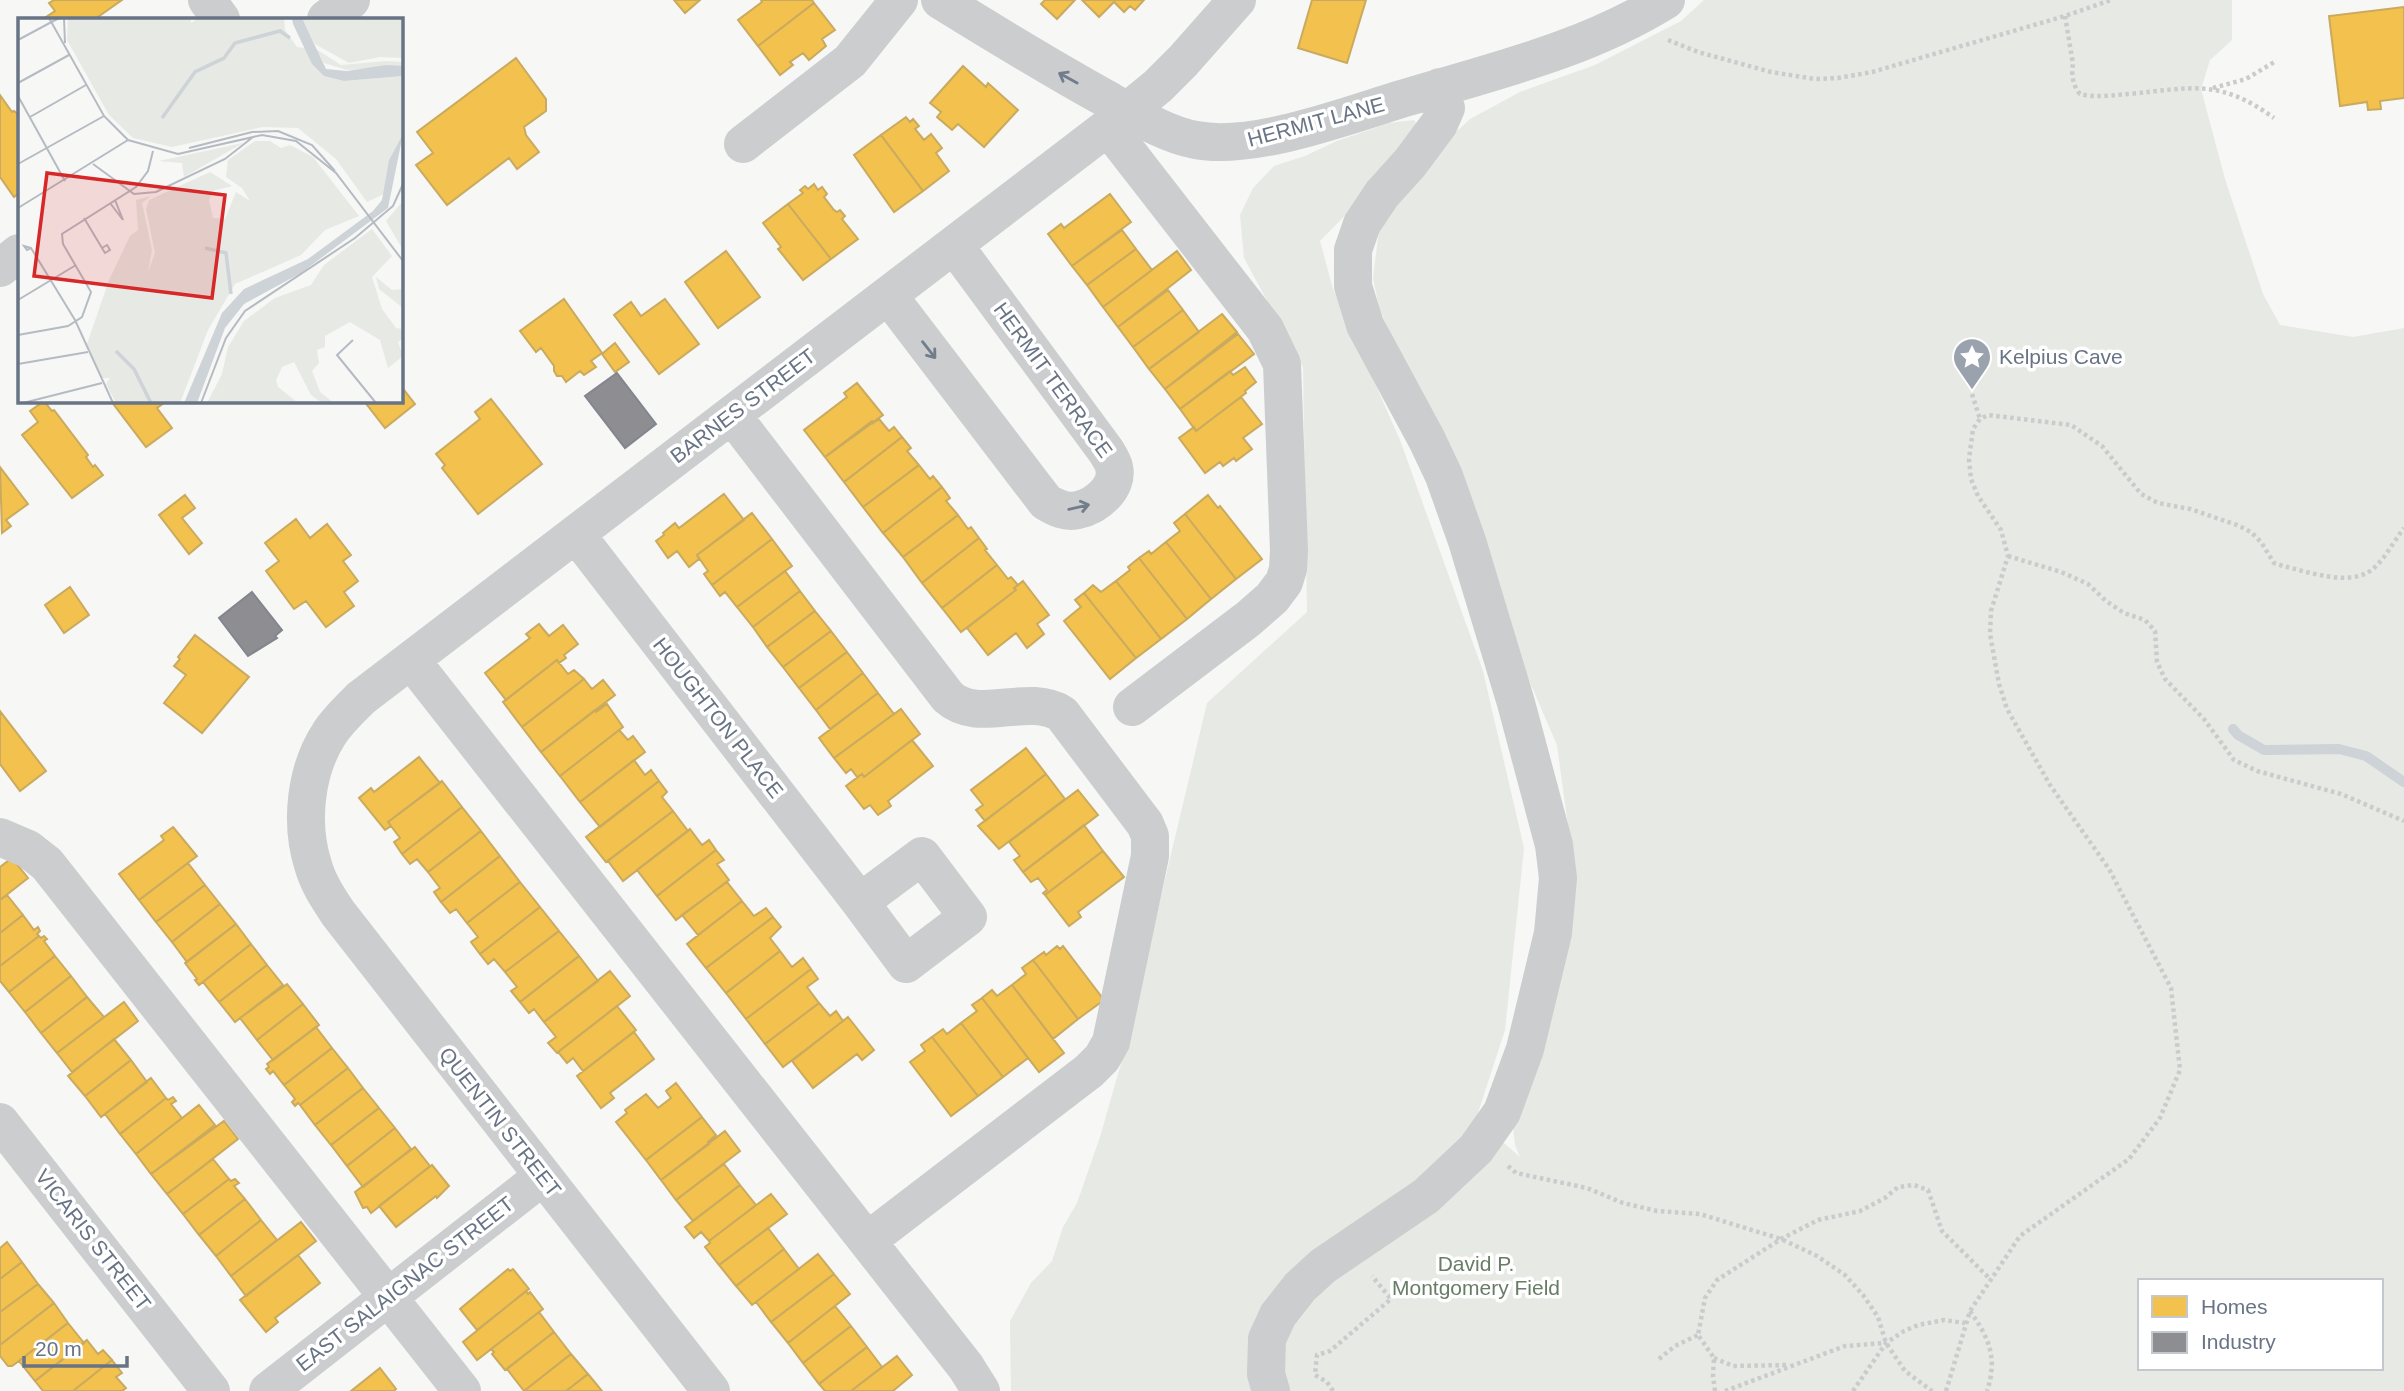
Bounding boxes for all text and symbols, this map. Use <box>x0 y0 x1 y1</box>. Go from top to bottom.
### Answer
inset map <box>18 18 402 402</box>
one-way arrow <box>1058 71 1078 85</box>
street label: HERMIT LANE <box>1245 92 1387 151</box>
street label: HERMIT TERRACE <box>989 298 1117 462</box>
place icon: Kelpius Cave <box>1951 336 1993 391</box>
one-way arrow <box>921 341 936 359</box>
street label: BARNES STREET <box>666 344 820 467</box>
place label: Kelpius Cave <box>1999 345 2123 368</box>
one-way arrow <box>1068 500 1090 513</box>
street label: HOUGHTON PLACE <box>649 633 788 802</box>
street label: QUENTIN STREET <box>435 1042 566 1201</box>
street label: VICARIS STREET <box>31 1165 156 1315</box>
street label: EAST SALAIGNAC STREET <box>292 1192 518 1376</box>
park label: David P. Montgomery Field <box>1392 1252 1560 1299</box>
legend <box>2138 1279 2383 1370</box>
text: Homes <box>2201 1295 2268 1318</box>
scale bar <box>24 1324 128 1368</box>
text: Industry <box>2201 1330 2276 1353</box>
text: 20 m <box>35 1337 82 1360</box>

